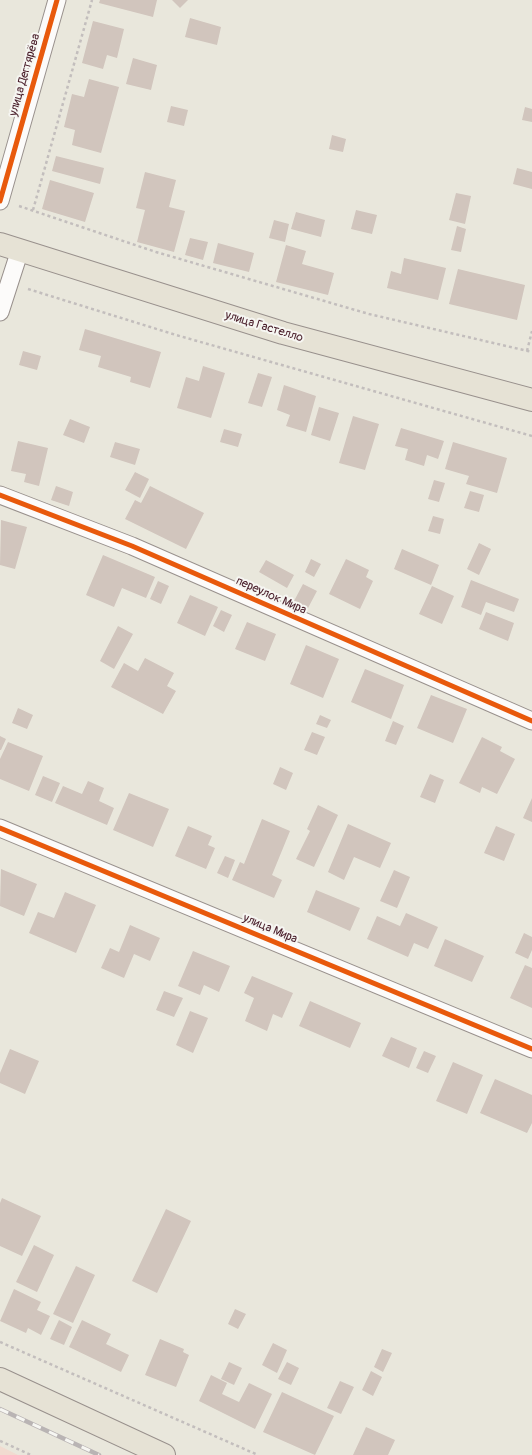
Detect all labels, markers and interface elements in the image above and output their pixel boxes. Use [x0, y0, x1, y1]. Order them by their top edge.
street label: улица Дегтярёва [6, 32, 44, 118]
street label: улица Гастелло [223, 308, 305, 346]
street label: переулок Мира [234, 574, 308, 618]
street label: улица Мира [241, 911, 299, 947]

